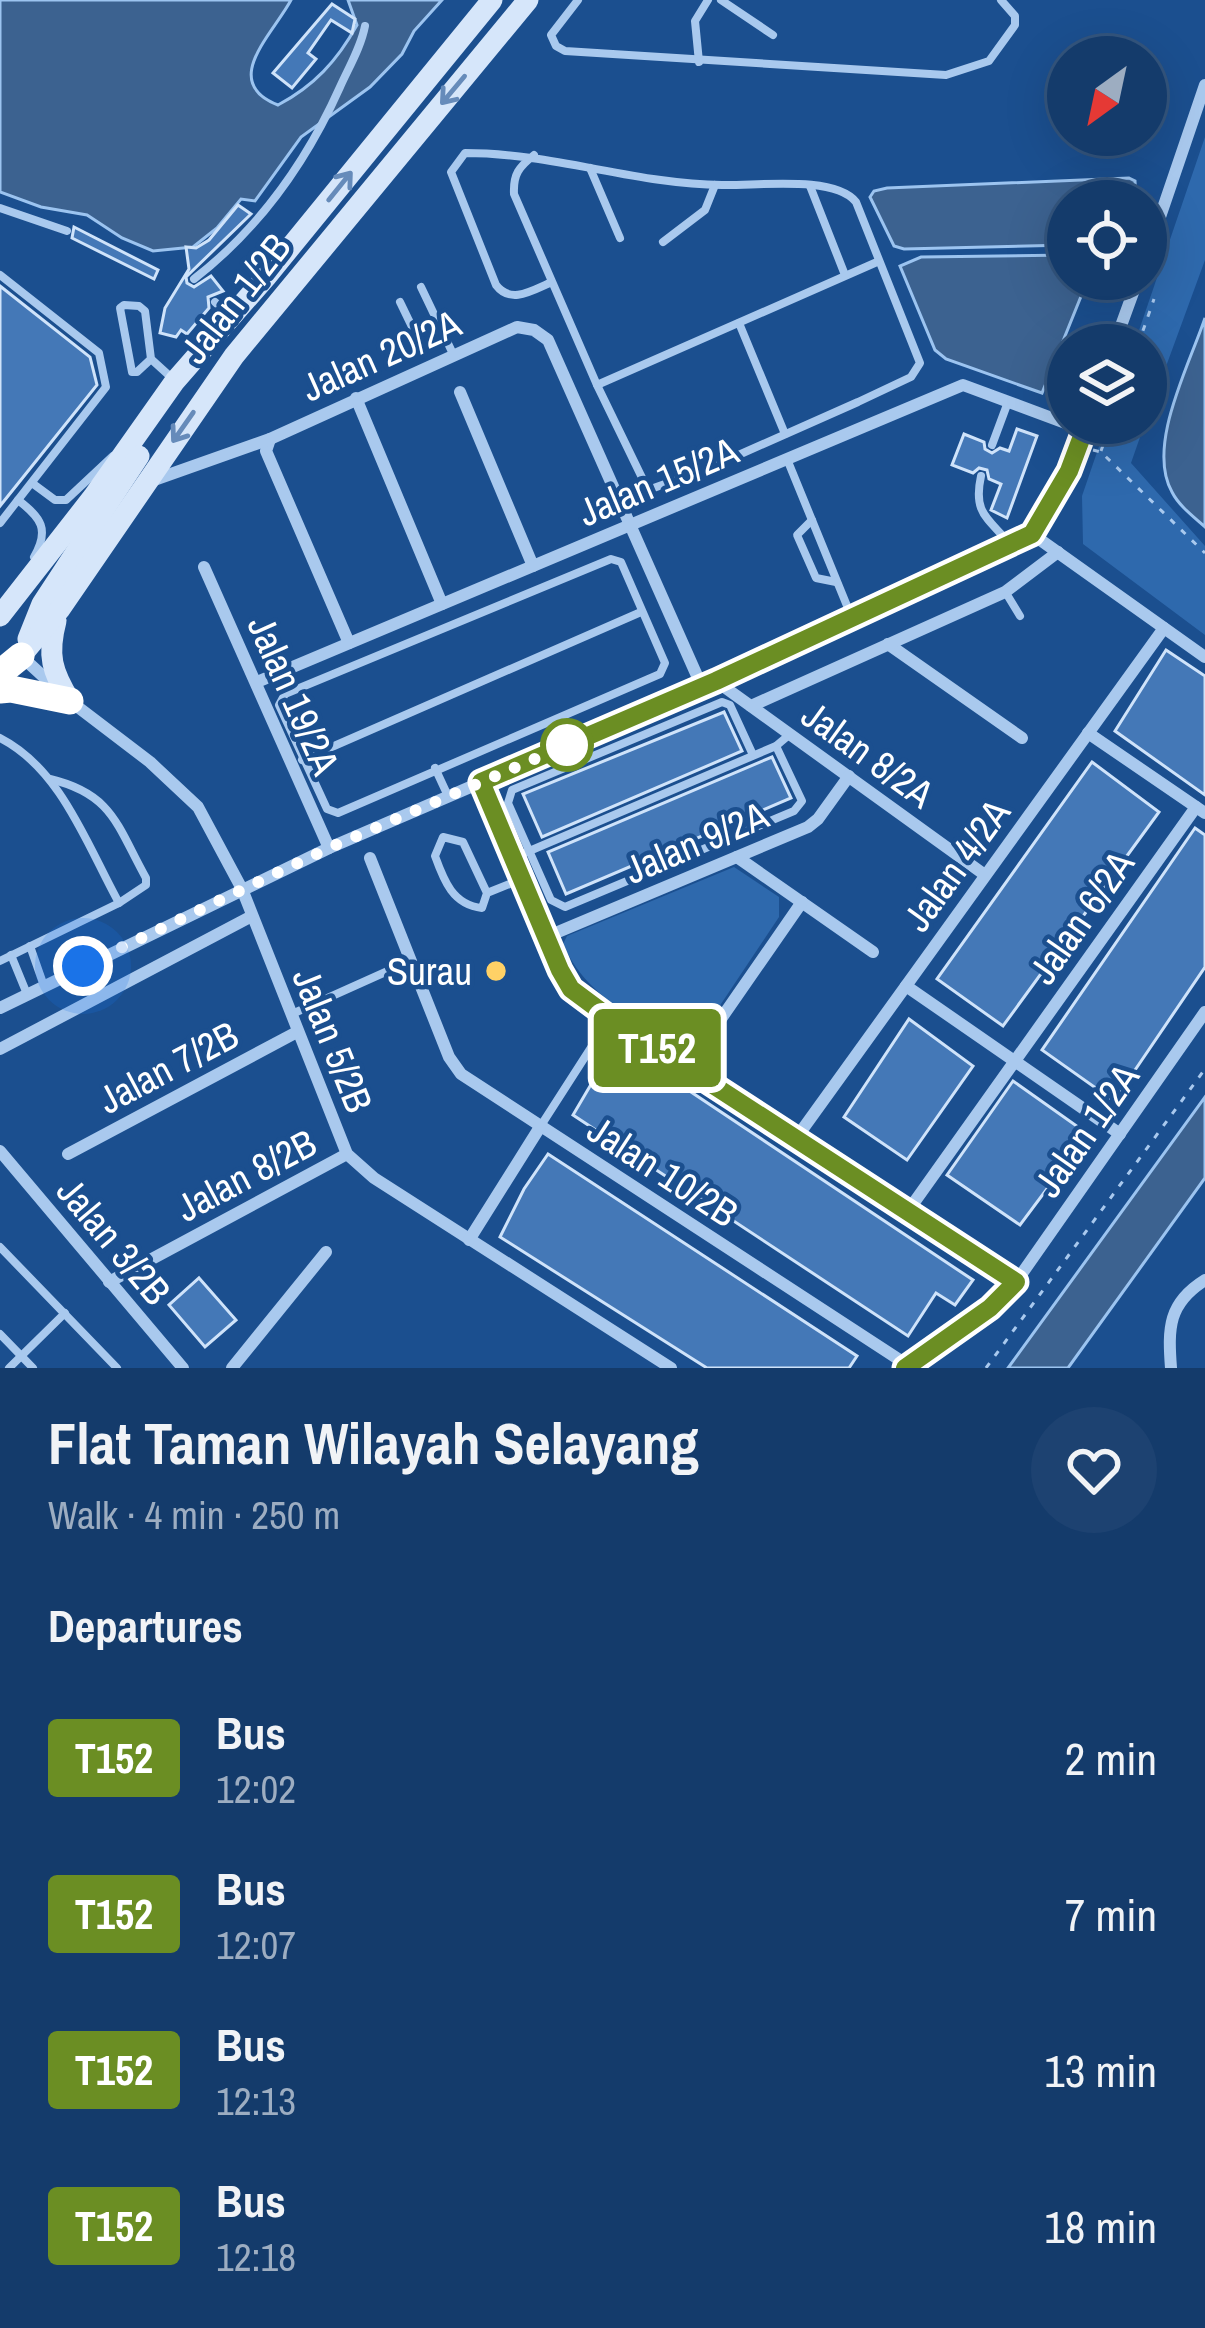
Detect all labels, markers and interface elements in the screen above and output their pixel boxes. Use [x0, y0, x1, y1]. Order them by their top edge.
north arrow [1047, 36, 1167, 156]
map controls [1047, 36, 1167, 444]
one-way arrow [440, 73, 466, 105]
one-way arrow [326, 171, 353, 202]
button: locate [1047, 180, 1167, 300]
street label: Jalan 1/2B [168, 222, 302, 374]
street label: Jalan 20/2A [293, 297, 469, 413]
button: layers [1047, 324, 1167, 444]
one-way arrow [171, 410, 197, 443]
street label: Jalan 15/2A [570, 424, 747, 538]
street label: Jalan 19/2A [236, 607, 352, 783]
street label: Jalan 8/2A [792, 689, 945, 820]
unlabelled marker [542, 720, 592, 770]
street label: Jalan 9/2A [616, 788, 776, 895]
street label: Jalan 4/2A [891, 788, 1022, 941]
street label: Jalan 6/2A [1016, 840, 1146, 994]
your location [53, 936, 113, 996]
place label: Surau [387, 945, 472, 997]
marker: Surau [483, 958, 509, 984]
street label: Jalan 5/2B [281, 960, 385, 1120]
street label: Jalan 7/2B [89, 1009, 247, 1125]
line badge: T152 [573, 1009, 741, 1087]
text: T152 [618, 1020, 696, 1076]
street label: Jalan 1/2A [1021, 1053, 1151, 1207]
street label: Jalan 10/2B [578, 1103, 748, 1239]
street label: Jalan 8/2B [167, 1117, 325, 1233]
street label: Jalan 3/2B [46, 1166, 182, 1316]
text: Flat Taman Wilayah Selayang [48, 1405, 699, 1482]
button: heart [1031, 1407, 1157, 1533]
text: Walk · 4 min · 250 m [48, 1489, 340, 1541]
text: Departures [48, 1595, 243, 1656]
text: Bus [216, 1702, 286, 1763]
text: 2 min [1065, 1728, 1157, 1789]
text: T152 [75, 1730, 153, 1786]
text: 12:02 [216, 1763, 296, 1815]
text: Bus [216, 1858, 286, 1919]
text: 7 min [1065, 1884, 1157, 1945]
text: T152 [75, 1886, 153, 1942]
text: 12:07 [216, 1919, 296, 1971]
text: Bus [216, 2014, 286, 2075]
text: 13 min [1044, 2040, 1157, 2101]
text: T152 [75, 2042, 153, 2098]
text: 12:13 [216, 2075, 296, 2127]
text: Bus [216, 2170, 286, 2231]
text: 18 min [1044, 2196, 1157, 2257]
text: T152 [75, 2198, 153, 2254]
text: 12:18 [216, 2231, 296, 2283]

